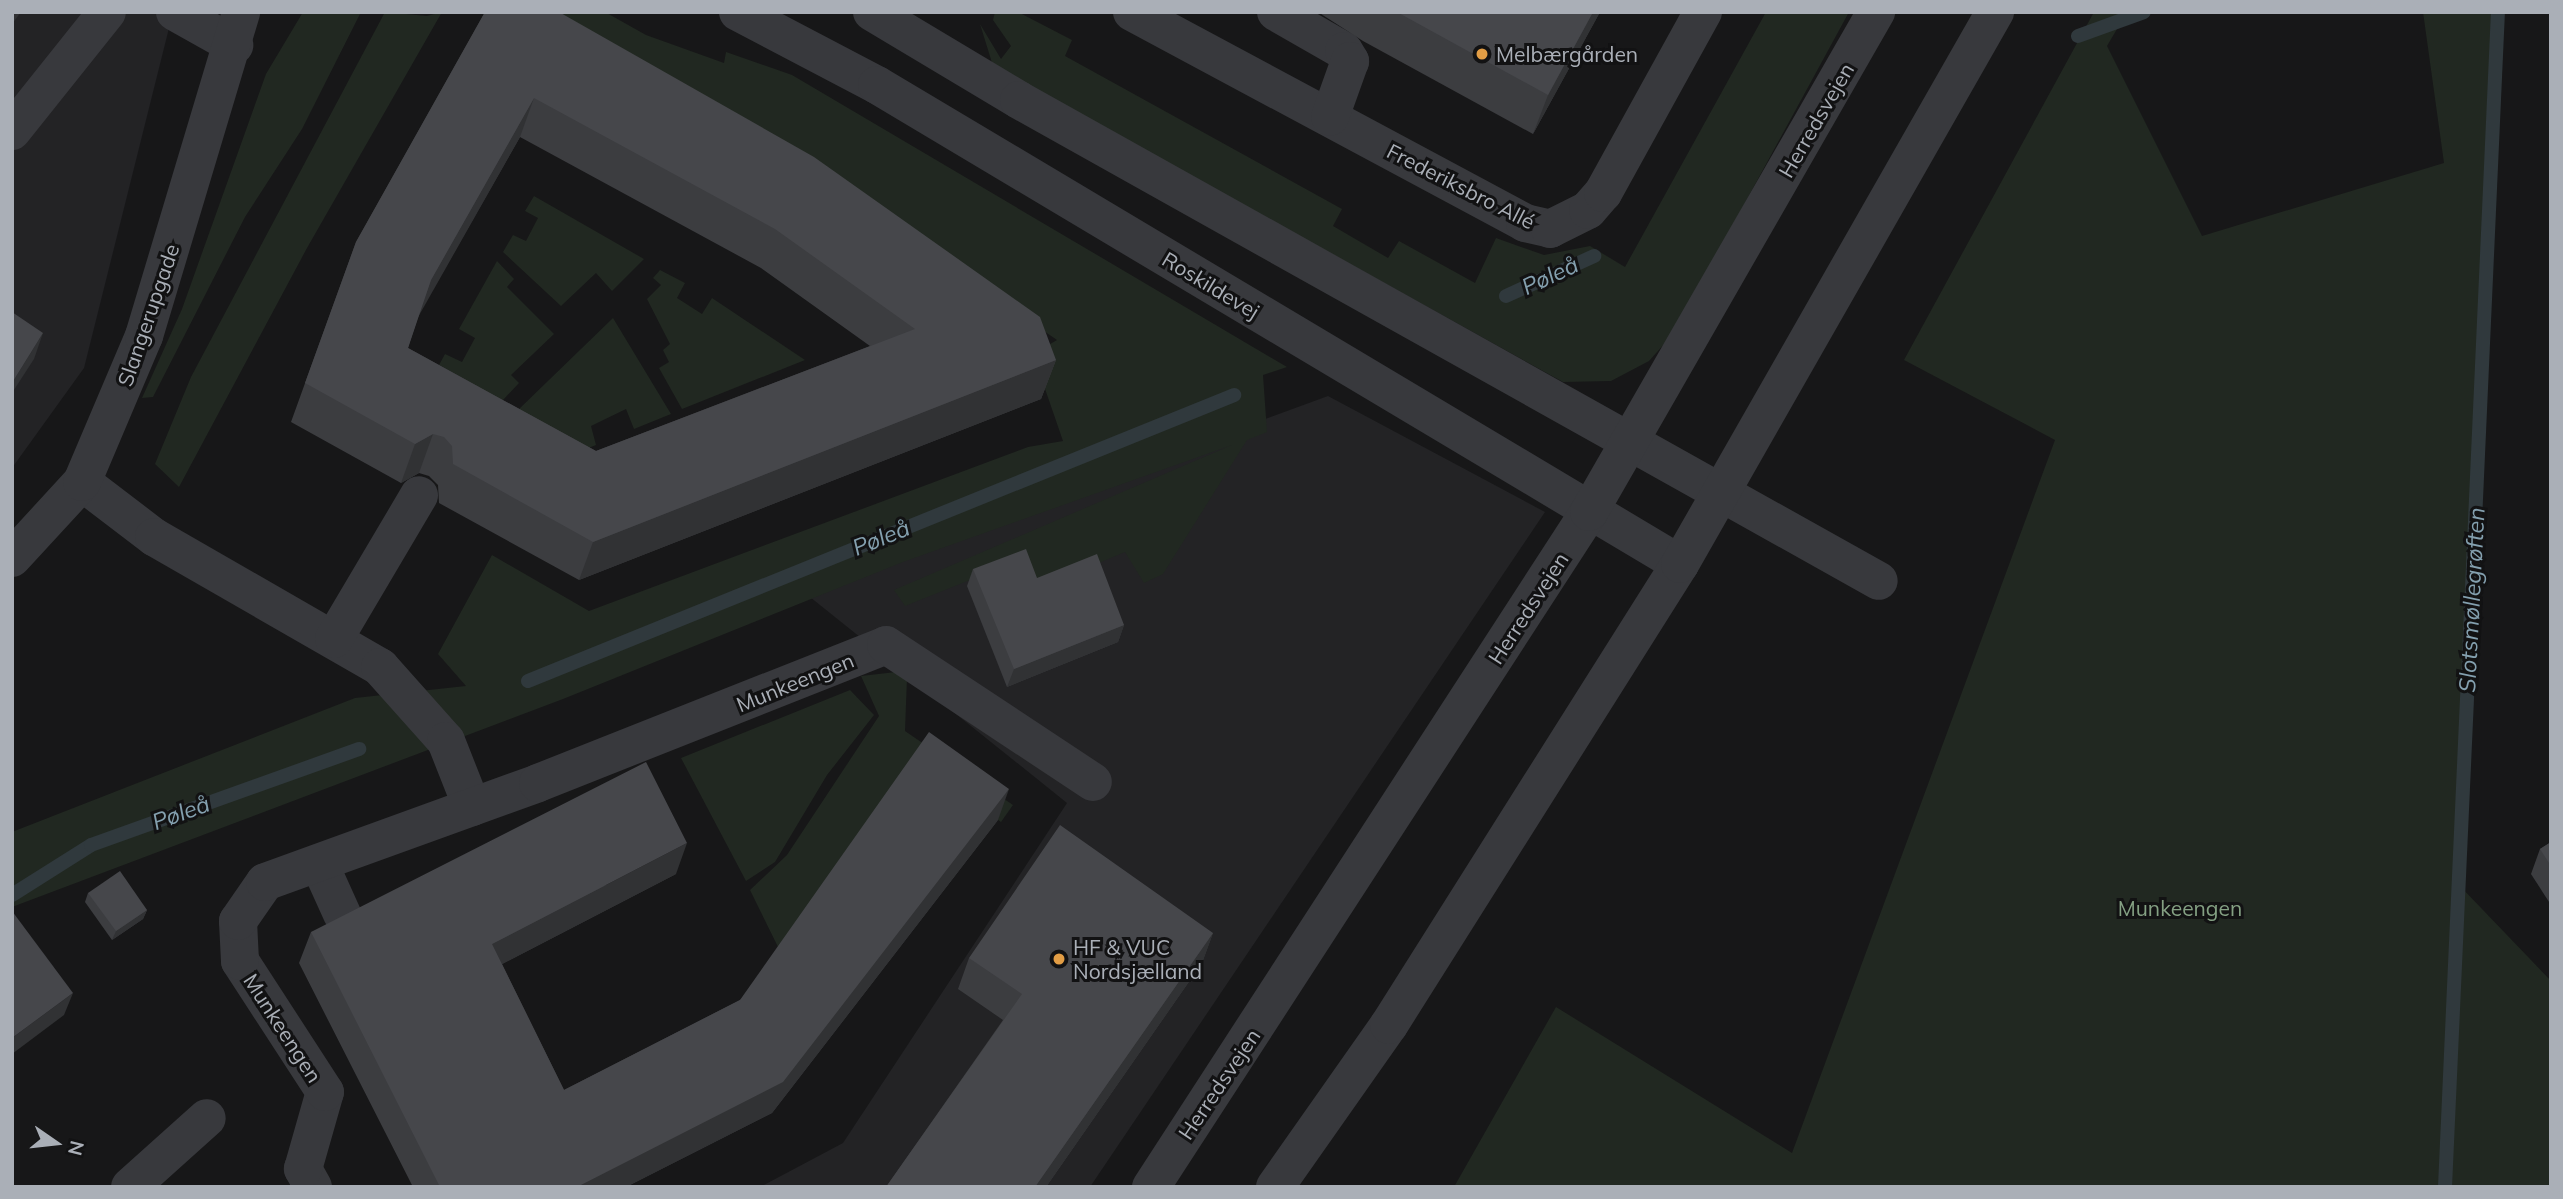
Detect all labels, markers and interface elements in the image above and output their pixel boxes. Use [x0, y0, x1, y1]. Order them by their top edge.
place label: Melbærgården [1496, 41, 1638, 67]
marker: Melbærgården [1474, 46, 1490, 62]
street label: Herredsvejen [1773, 58, 1859, 182]
street label: Frederiksbro Allé [1383, 138, 1539, 234]
street label: Slangerupgade [112, 241, 184, 389]
street label: Roskildevej [1158, 246, 1264, 324]
water label: Pøleå [1517, 251, 1583, 301]
water label: Slotsmøllegrøften [2453, 507, 2491, 693]
water label: Pøleå [848, 514, 914, 562]
street label: Herredsvejen [1483, 547, 1573, 669]
street label: Munkeengen [733, 647, 857, 717]
water label: Pøleå [148, 790, 214, 836]
park label: Munkeengen [2118, 895, 2242, 921]
place label: HF & VUC Nordsjælland [1073, 934, 1202, 984]
marker: HF & VUC Nordsjælland [1051, 951, 1067, 967]
street label: Munkeengen [239, 969, 327, 1087]
street label: Herredsvejen [1173, 1024, 1265, 1144]
north arrow [21, 1108, 91, 1178]
text: N [63, 1138, 90, 1158]

